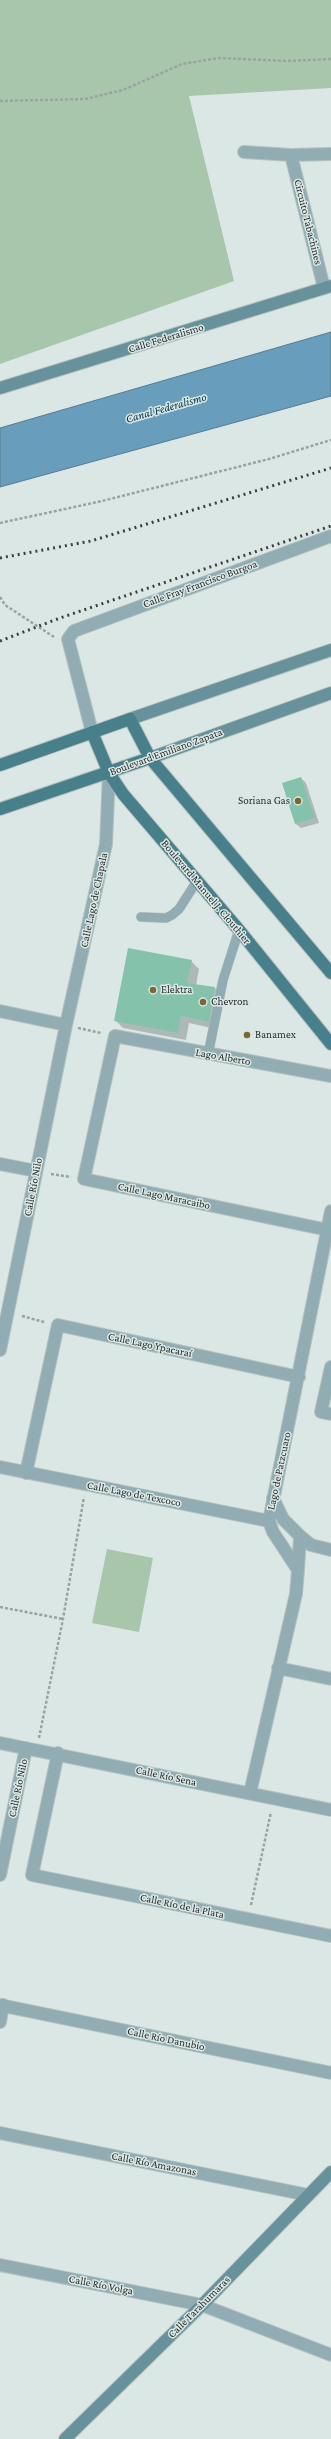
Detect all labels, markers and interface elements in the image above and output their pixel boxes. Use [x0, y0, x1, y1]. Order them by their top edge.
street label: Circuito Tabachines [291, 178, 325, 266]
street label: Calle Federalismo [127, 320, 205, 356]
water label: Canal Federalismo [124, 390, 208, 426]
street label: Calle Fray Francisco Burgoa [141, 557, 259, 611]
street label: Boulevard Emiliano Zapata [108, 725, 224, 779]
place label: Soriana Gas [238, 794, 290, 808]
marker: Soriana Gas [293, 796, 303, 806]
street label: Boulevard Manuel J. Clouthier [159, 837, 253, 947]
street label: Calle Lago de Chapala [78, 851, 110, 949]
place label: Elektra [161, 983, 192, 997]
marker: Elektra [148, 985, 158, 995]
place label: Chevron [211, 995, 248, 1009]
marker: Chevron [198, 997, 208, 1007]
place label: Banamex [255, 1028, 296, 1042]
marker: Banamex [242, 1030, 252, 1040]
street label: Lago Alberto [194, 1046, 252, 1068]
street label: Calle Río Nilo [21, 1157, 45, 1217]
street label: Calle Lago Maracaibo [117, 1180, 211, 1212]
street label: Calle Lago Ypacaraí [107, 1330, 193, 1360]
street label: Lago de Patzcuaro [264, 1431, 294, 1511]
street label: Calle Lago de Texcoco [86, 1478, 182, 1510]
street label: Calle Río Nilo [5, 1758, 31, 1818]
street label: Calle Río Sena [134, 1763, 198, 1789]
street label: Calle Río de la Plata [139, 1891, 225, 1921]
street label: Calle Río Danubio [126, 2024, 206, 2054]
street label: Calle Río Amazonas [110, 2149, 198, 2179]
street label: Calle Río Volga [68, 2272, 134, 2298]
street label: Calle Tarahumaras [165, 2273, 233, 2341]

